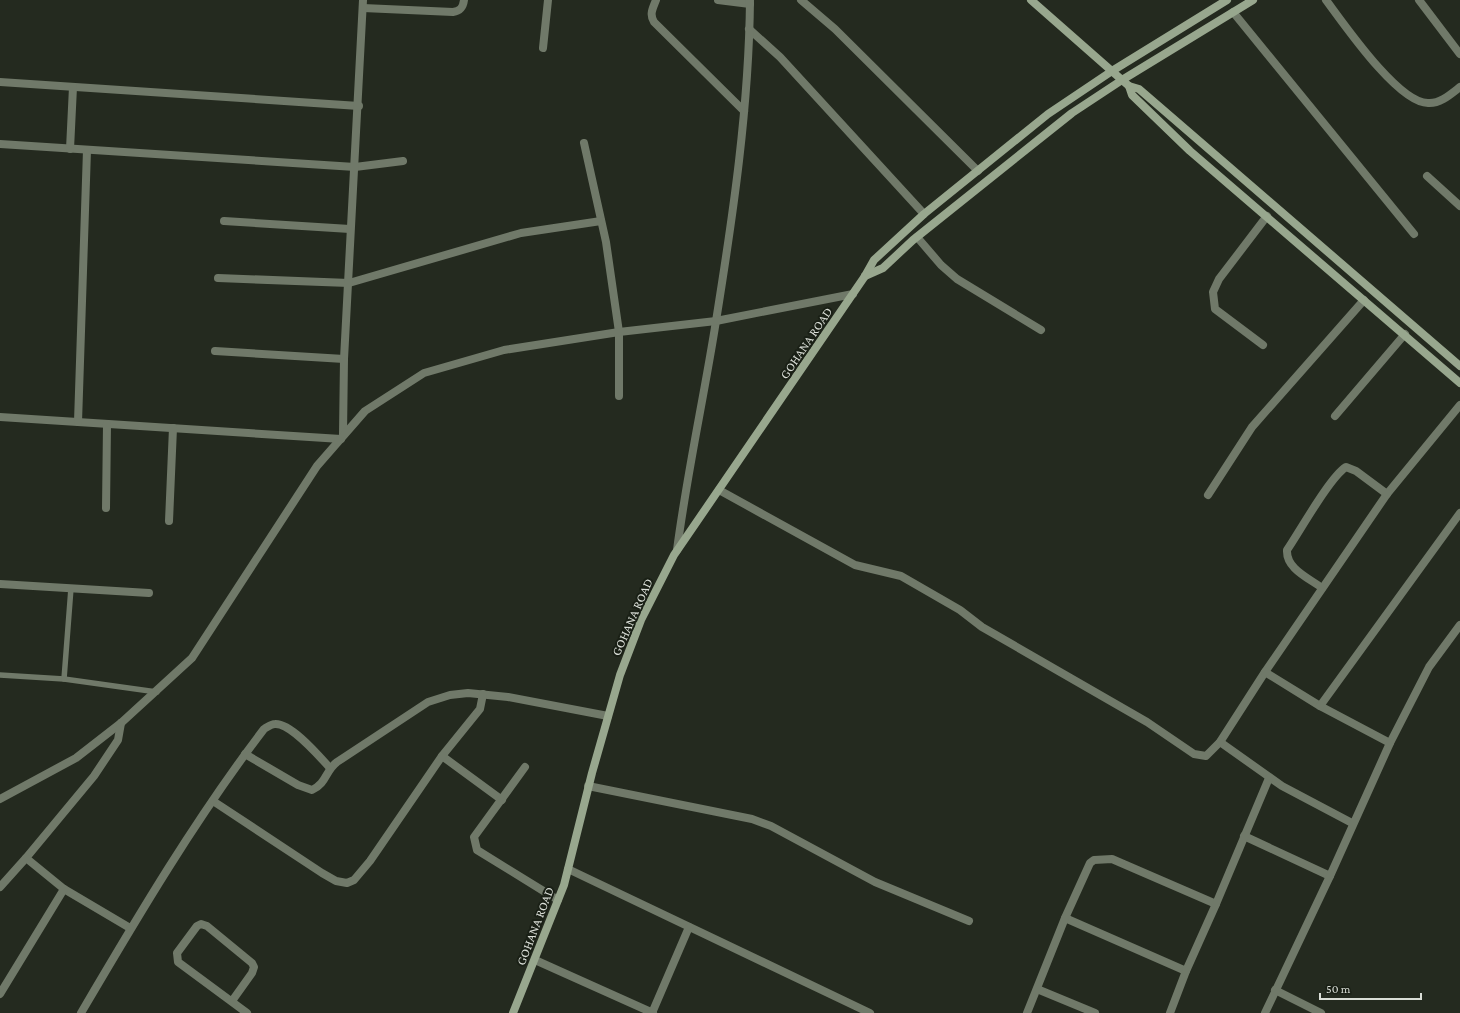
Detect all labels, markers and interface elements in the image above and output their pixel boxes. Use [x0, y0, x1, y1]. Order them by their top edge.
street label: GOHANA ROAD [777, 304, 835, 382]
street label: GOHANA ROAD [608, 576, 656, 658]
street label: GOHANA ROAD [513, 885, 557, 967]
scale bar [1320, 975, 1421, 1001]
text: 50 m [1326, 982, 1351, 996]

